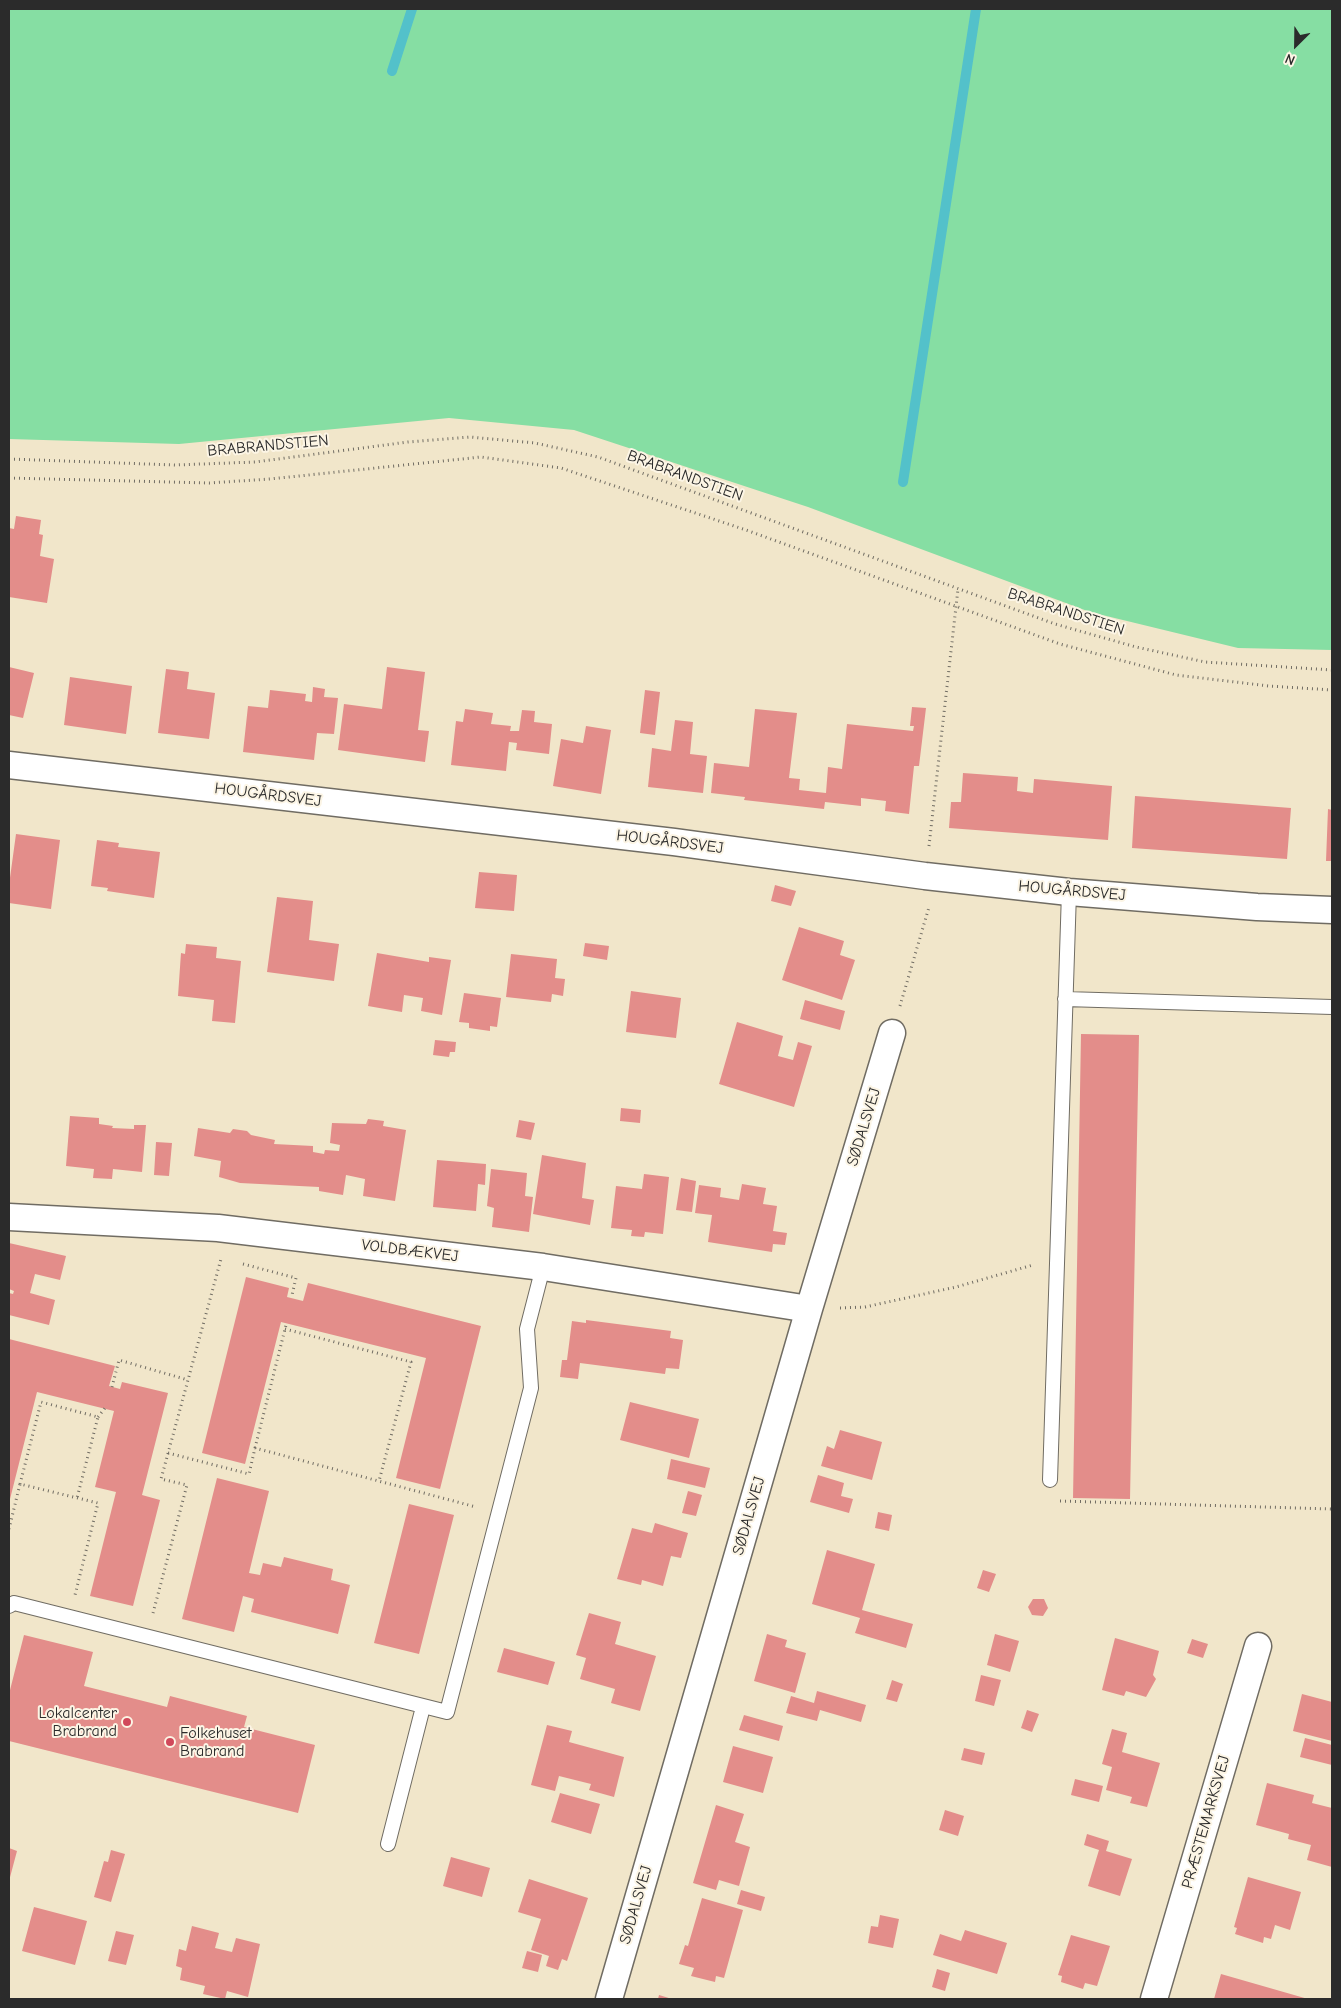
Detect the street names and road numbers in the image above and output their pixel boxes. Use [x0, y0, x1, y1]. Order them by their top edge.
street label: BRABRANDSTIEN [207, 431, 329, 461]
street label: BRABRANDSTIEN [625, 446, 745, 506]
street label: BRABRANDSTIEN [1005, 584, 1127, 640]
street label: HOUGÅRDSVEJ [213, 779, 323, 811]
street label: HOUGÅRDSVEJ [615, 826, 725, 858]
street label: HOUGÅRDSVEJ [1018, 877, 1126, 905]
street label: SØDALSVEJ [843, 1086, 885, 1168]
street label: VOLDBÆKVEJ [360, 1236, 460, 1266]
street label: SØDALSVEJ [729, 1475, 769, 1557]
street label: PRÆSTEMARKSVEJ [1178, 1753, 1234, 1891]
street label: SØDALSVEJ [616, 1864, 656, 1946]

